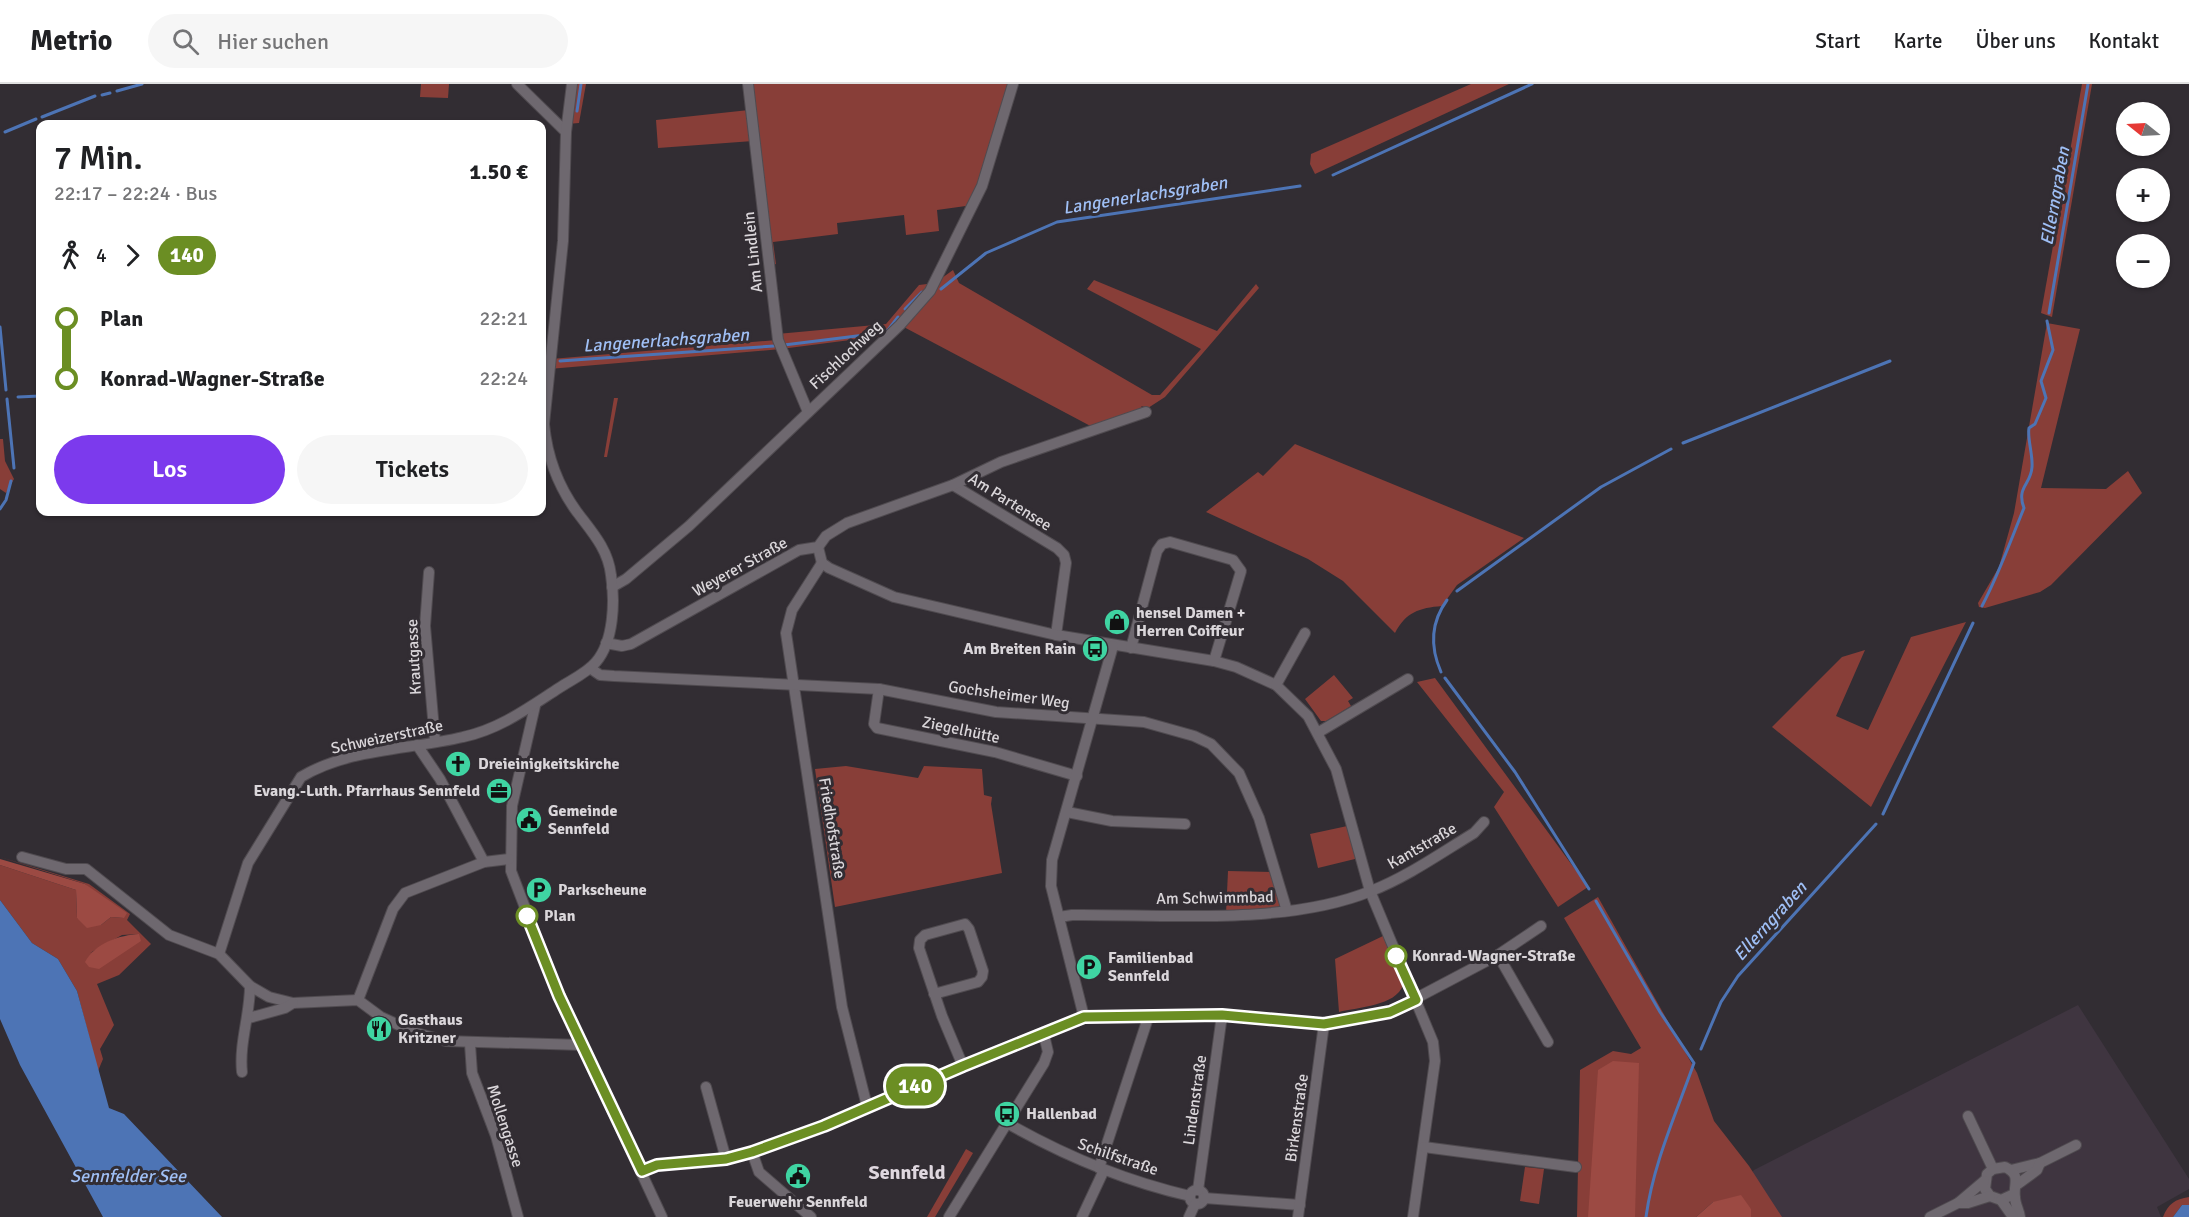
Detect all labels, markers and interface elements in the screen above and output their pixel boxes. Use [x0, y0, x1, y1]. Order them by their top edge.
search box [148, 14, 568, 68]
text: Metrio [30, 24, 112, 58]
icon: search [169, 25, 202, 58]
text: Hier suchen [217, 28, 329, 55]
text: Start [1815, 28, 1860, 54]
text: Karte [1893, 28, 1942, 54]
text: Über uns [1975, 28, 2056, 54]
text: Kontakt [2089, 28, 2159, 54]
north arrow [2116, 102, 2170, 156]
map controls [2116, 102, 2170, 288]
text: 7 Min. [54, 138, 143, 179]
water label: Ellerngraben [2036, 144, 2075, 247]
text: 1.50 € [469, 158, 528, 185]
button: + [2116, 168, 2170, 222]
water label: Langenerlachsgraben [1061, 171, 1230, 219]
text: 22:17 – 22:24 · Bus [54, 181, 217, 206]
street label: Am Lindlein [739, 211, 767, 293]
button: − [2116, 234, 2170, 288]
icon: walk [54, 239, 87, 272]
icon: forward [116, 239, 149, 272]
text: 140 [170, 242, 204, 268]
text: 4 [96, 243, 107, 268]
text: Plan [100, 305, 143, 332]
text: 22:21 [479, 306, 528, 331]
street label: Fischlochweg [805, 316, 887, 394]
water label: Langenerlachsgraben [582, 323, 751, 357]
text: Konrad-Wagner-Straße [100, 365, 325, 392]
text: 22:24 [479, 366, 528, 391]
button: Los [54, 435, 285, 504]
button: Tickets [297, 435, 528, 504]
street label: Am Partensee [965, 469, 1055, 535]
street label: Weyerer Straße [689, 533, 791, 601]
place label: hensel Damen + Herren Coiffeur [1136, 603, 1245, 641]
shop icon: hensel Damen + Herren Coiffeur [1102, 607, 1132, 637]
street label: Krautgasse [402, 618, 426, 696]
bus stop icon: Am Breiten Rain [1080, 634, 1110, 664]
place label: Am Breiten Rain [963, 639, 1076, 659]
street label: Gochsheimer Weg [947, 677, 1071, 713]
street label: Ziegelhütte [920, 712, 1002, 748]
street label: Schweizerstraße [329, 715, 445, 759]
church icon: Dreieinigkeitskirche [443, 749, 473, 779]
place label: Dreieinigkeitskirche [478, 754, 620, 774]
office icon: Evang.-Luth. Pfarrhaus Sennfeld [484, 776, 514, 806]
street label: Friedhofstraße [814, 776, 850, 880]
place label: Evang.-Luth. Pfarrhaus Sennfeld [253, 781, 480, 801]
place label: Gemeinde Sennfeld [548, 801, 617, 839]
public building icon: Gemeinde Sennfeld [514, 805, 544, 835]
street label: Kantstraße [1384, 818, 1460, 874]
parking icon: Parkscheune [524, 875, 554, 905]
water label: Ellerngraben [1729, 876, 1812, 965]
place label: Parkscheune [558, 880, 647, 900]
street label: Am Schwimmbad [1156, 887, 1274, 909]
marker: Plan [516, 905, 538, 927]
place label: Plan [544, 906, 576, 926]
marker: Konrad-Wagner-Straße [1385, 945, 1407, 967]
place label: Konrad-Wagner-Straße [1412, 946, 1575, 966]
place label: Familienbad Sennfeld [1108, 948, 1194, 986]
parking icon: Familienbad Sennfeld [1074, 952, 1104, 982]
place label: Gasthaus Kritzner [398, 1010, 463, 1048]
restaurant icon: Gasthaus Kritzner [364, 1014, 394, 1044]
street label: Lindenstraße [1179, 1054, 1211, 1146]
line badge: 140 [880, 1066, 950, 1106]
text: 140 [898, 1073, 932, 1099]
street label: Birkenstraße [1281, 1073, 1313, 1163]
street label: Mollengasse [482, 1082, 528, 1170]
bus stop icon: Hallenbad [992, 1099, 1022, 1129]
place label: Hallenbad [1026, 1104, 1097, 1124]
street label: Schilfstraße [1075, 1134, 1161, 1180]
district label: Sennfeld [869, 1160, 946, 1185]
public building icon: Feuerwehr Sennfeld [783, 1161, 813, 1191]
water label: Sennfelder See [70, 1165, 187, 1187]
place label: Feuerwehr Sennfeld [728, 1192, 868, 1212]

